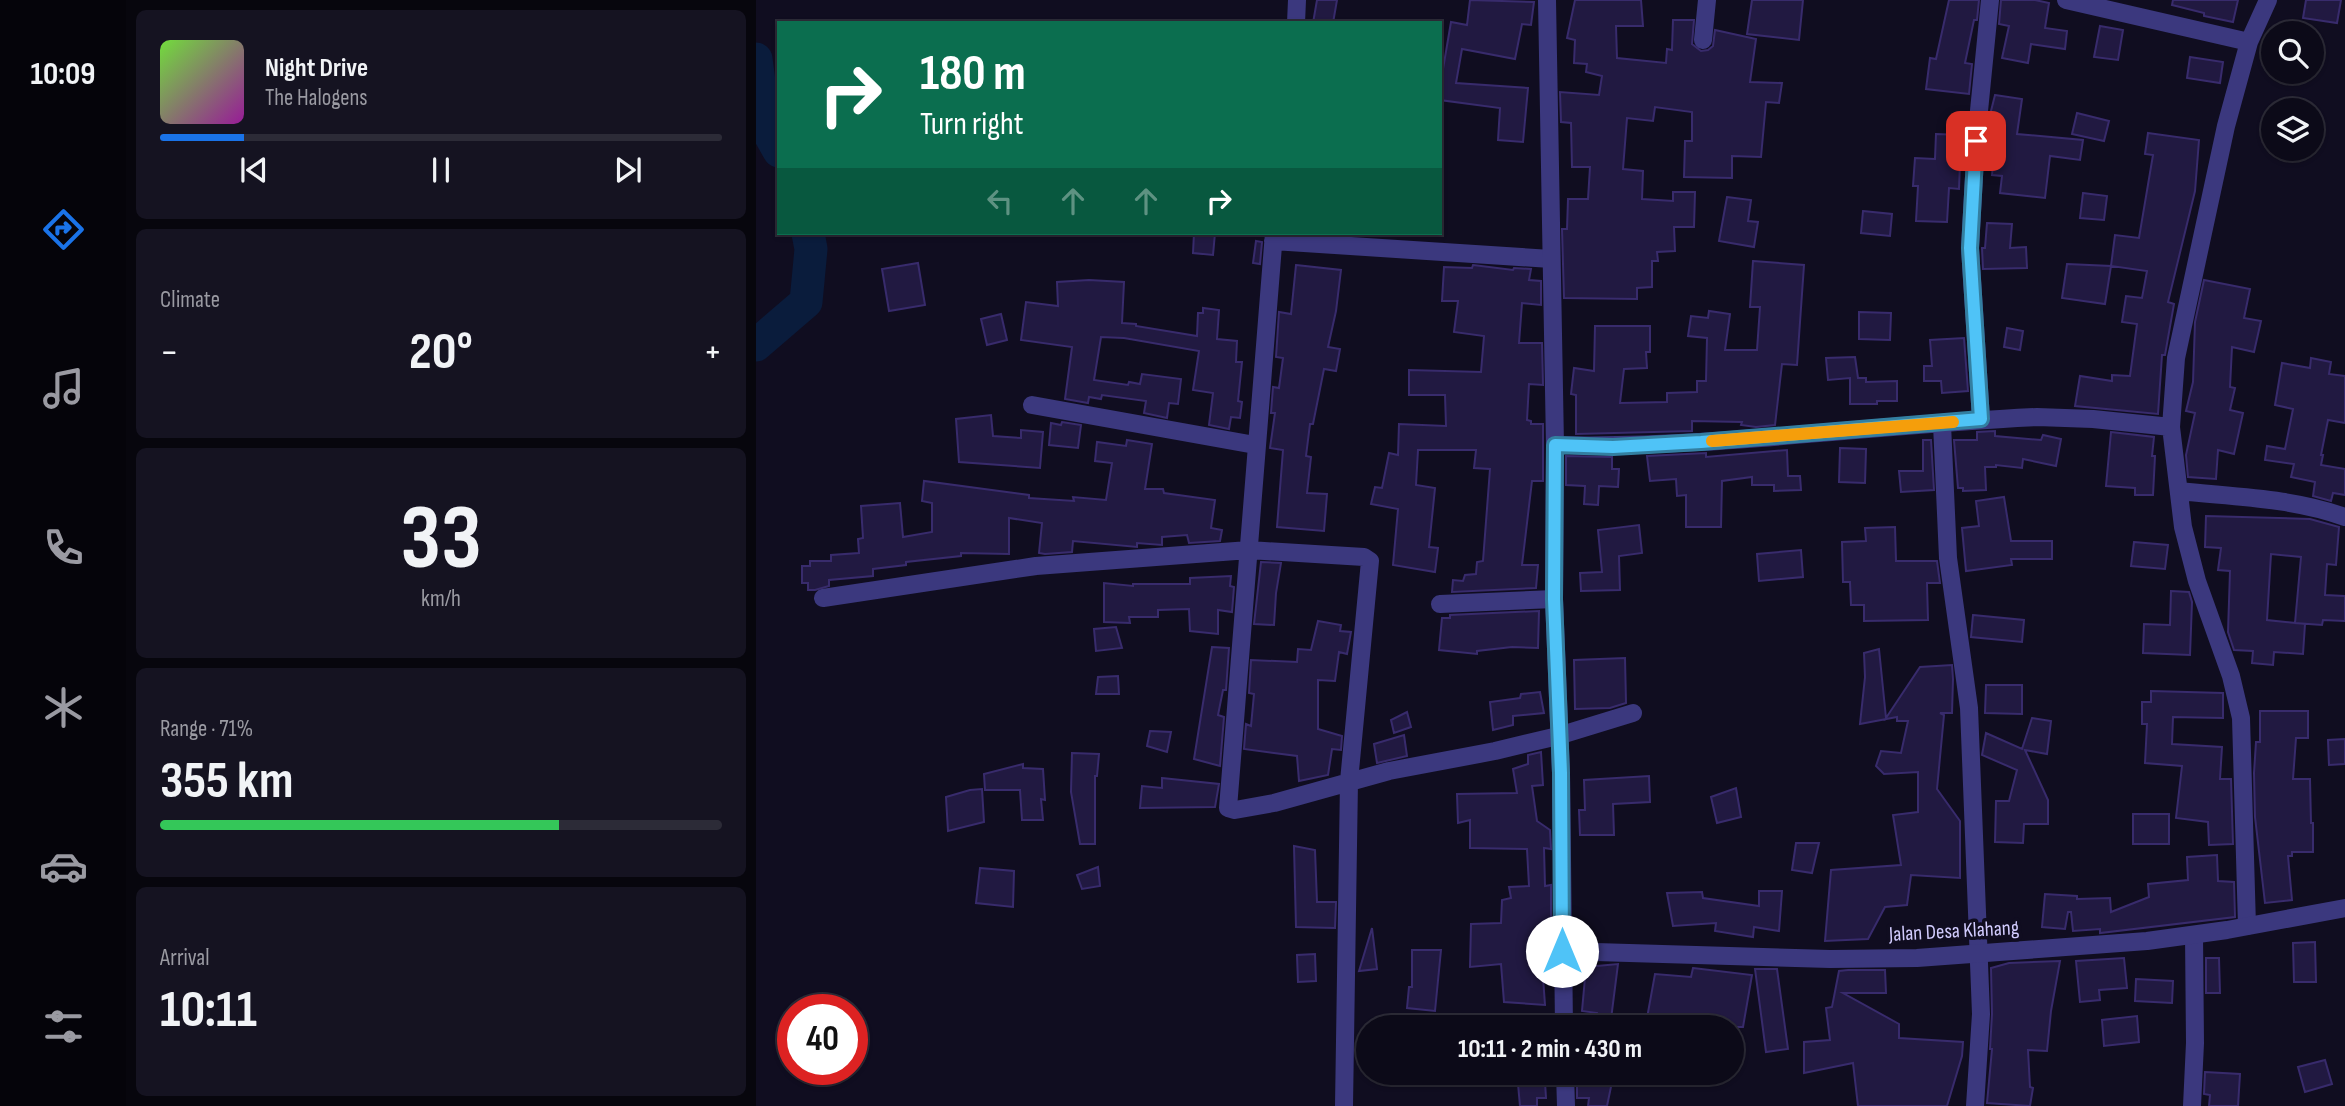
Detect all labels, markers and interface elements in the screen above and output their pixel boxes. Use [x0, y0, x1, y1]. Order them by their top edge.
map controls [2261, 21, 2324, 161]
button: search [2261, 21, 2324, 84]
text: 180 m [920, 45, 1026, 104]
icon: right [805, 49, 896, 140]
text: Night Drive [265, 53, 368, 84]
text: 10:09 [31, 55, 95, 94]
text: The Halogens [265, 84, 368, 112]
button: layers [2261, 98, 2324, 161]
text: Turn right [920, 105, 1024, 144]
pin [1946, 111, 2006, 171]
icon: arrive [1957, 122, 1995, 160]
icon: previous [235, 151, 273, 189]
icon: pause [422, 151, 460, 189]
icon: next [609, 151, 647, 189]
icon: left [981, 182, 1019, 220]
icon: ahead [1054, 182, 1092, 220]
icon: ahead [1127, 182, 1165, 220]
icon: right [1200, 182, 1238, 220]
icon: directions [39, 205, 88, 254]
text: Climate [160, 286, 220, 314]
text: 20° [409, 321, 473, 384]
text: − [160, 330, 179, 375]
text: + [703, 330, 722, 375]
icon: music [39, 364, 88, 413]
text: 33 [400, 485, 482, 594]
icon: phone [39, 523, 88, 572]
text: km/h [421, 585, 461, 613]
icon: climate [39, 683, 88, 732]
text: Range · 71% [160, 715, 253, 743]
text: 355 km [160, 750, 294, 813]
icon: car [39, 842, 88, 891]
position arrow [1525, 914, 1599, 988]
street label: Jalan Desa Klahang [1887, 915, 2020, 947]
text: Arrival [160, 944, 209, 972]
text: 10:11 [160, 979, 257, 1042]
speed limit sign: 40 [777, 994, 868, 1085]
icon: filters [39, 1002, 88, 1051]
text: 10:11 · 2 min · 430 m [1458, 1034, 1642, 1065]

